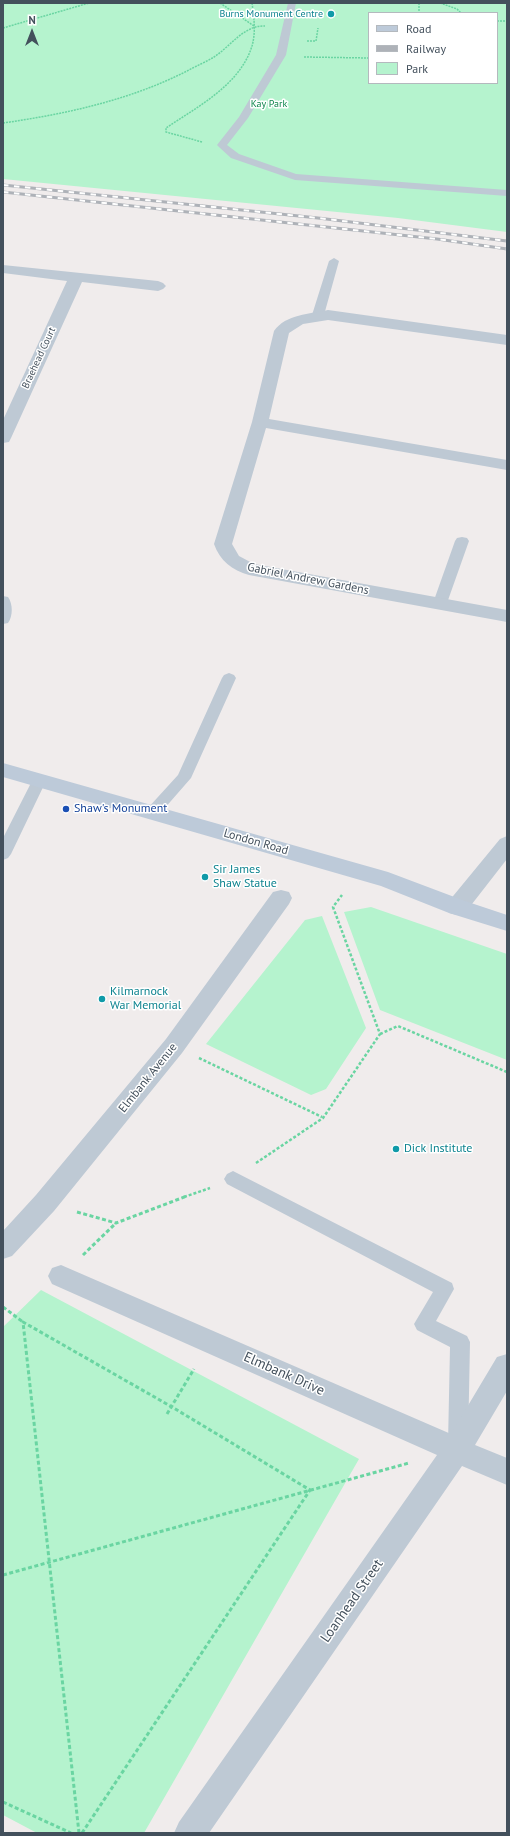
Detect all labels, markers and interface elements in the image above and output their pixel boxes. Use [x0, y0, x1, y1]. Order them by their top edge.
place label: Burns Monument Centre [219, 8, 323, 20]
marker: Burns Monument Centre [326, 9, 336, 19]
north arrow [12, 12, 52, 52]
legend [368, 12, 498, 84]
text: N [28, 13, 36, 27]
text: Road [406, 21, 431, 36]
text: Railway [406, 41, 446, 56]
text: Park [406, 61, 428, 76]
park label: Kay Park [251, 98, 287, 110]
street label: Braehead Court [20, 326, 58, 390]
street label: Gabriel Andrew Gardens [246, 560, 370, 598]
place label: Shaw's Monument [74, 802, 167, 816]
marker: Shaw's Monument [61, 804, 71, 814]
street label: London Road [222, 826, 290, 858]
place label: Sir James Shaw Statue [213, 863, 277, 891]
marker: Sir James Shaw Statue [200, 872, 210, 882]
place label: Kilmarnock War Memorial [110, 985, 181, 1013]
marker: Kilmarnock War Memorial [97, 994, 107, 1004]
street label: Elmbank Avenue [116, 1040, 180, 1116]
place label: Dick Institute [404, 1142, 472, 1156]
marker: Dick Institute [391, 1144, 401, 1154]
street label: Elmbank Drive [241, 1349, 327, 1399]
street label: Loanhead Street [317, 1556, 387, 1646]

